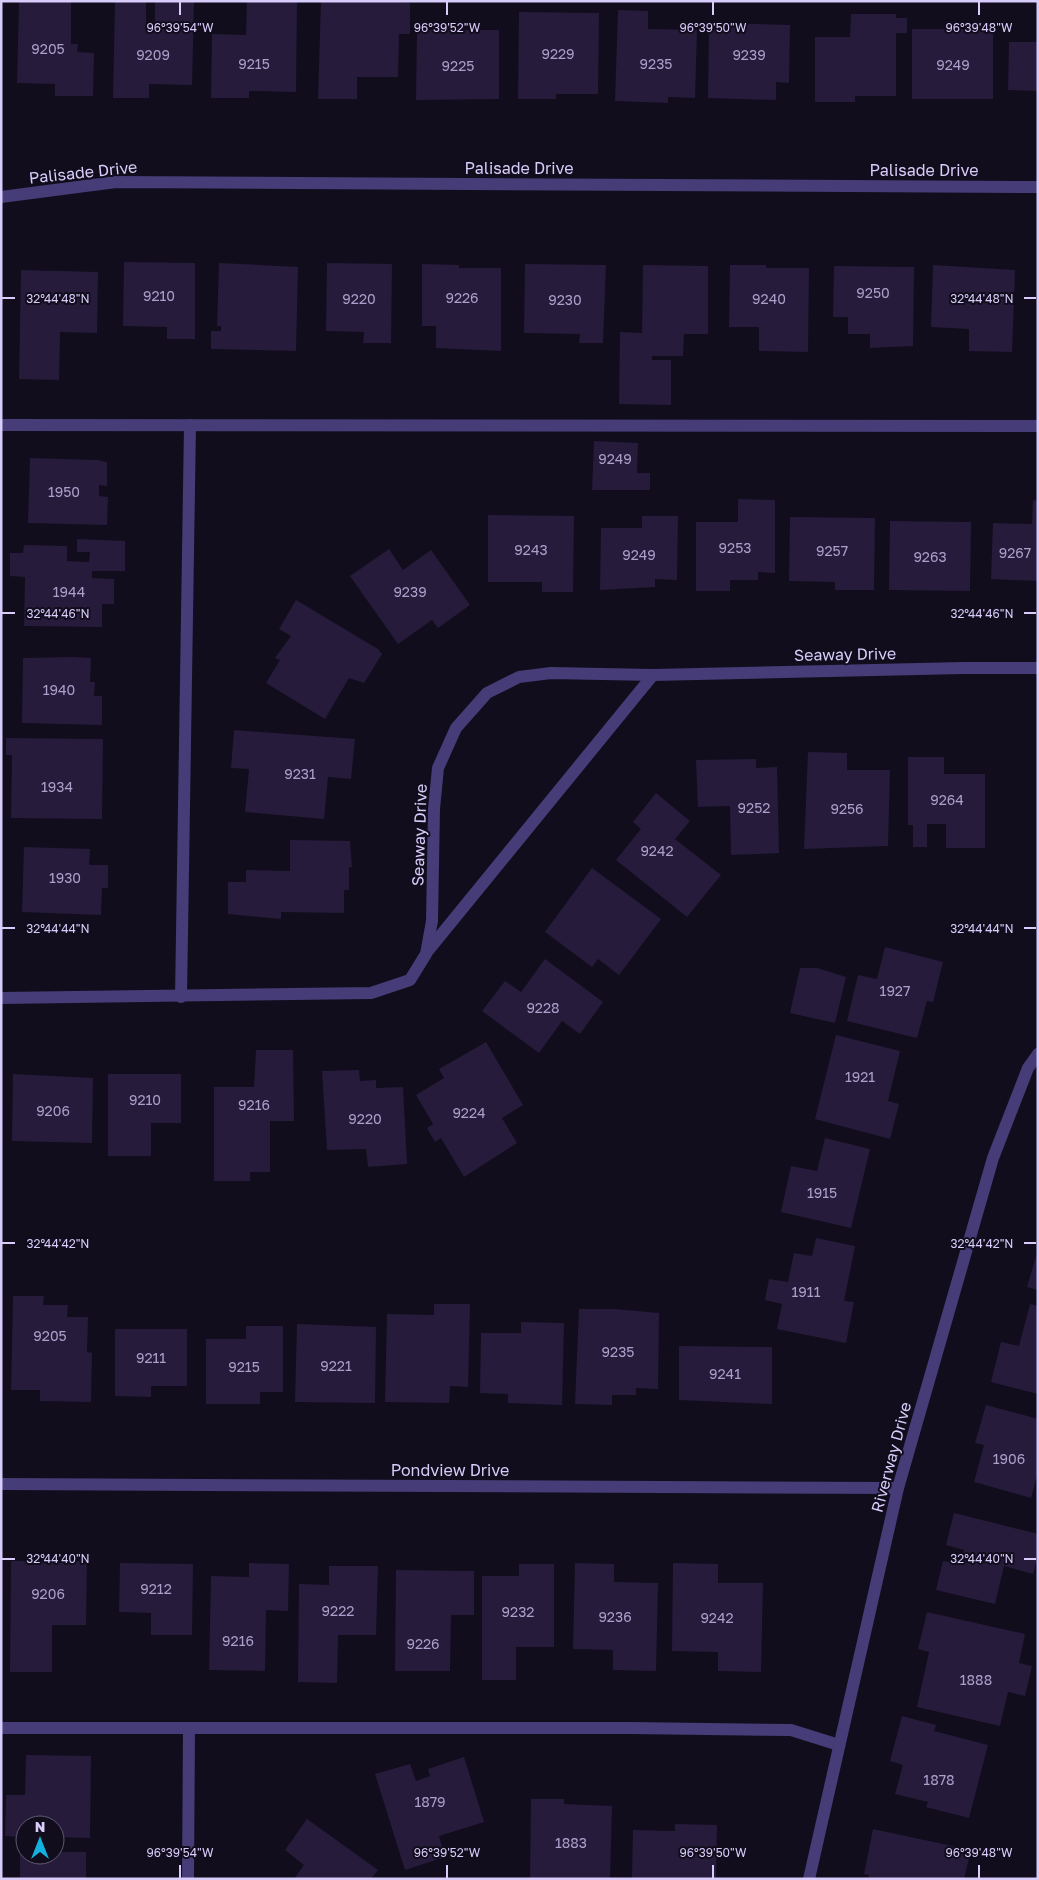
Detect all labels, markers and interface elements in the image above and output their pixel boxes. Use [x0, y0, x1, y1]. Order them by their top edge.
text: 96°39'54"W [147, 20, 214, 35]
text: 96°39'52"W [414, 20, 481, 35]
text: 96°39'50"W [680, 20, 747, 35]
text: 96°39'48"W [945, 20, 1013, 35]
house number: 9205 [31, 40, 65, 57]
house number: 9229 [541, 45, 575, 62]
house number: 9209 [136, 46, 170, 63]
house number: 9239 [732, 46, 766, 63]
house number: 9215 [238, 55, 270, 72]
house number: 9235 [640, 55, 672, 72]
house number: 9249 [936, 56, 970, 73]
house number: 9225 [442, 57, 474, 74]
street label: Palisade Drive [28, 156, 138, 188]
street label: Palisade Drive [464, 158, 574, 178]
street label: Palisade Drive [869, 160, 979, 180]
house number: 9250 [856, 284, 890, 301]
house number: 9210 [143, 287, 175, 304]
house number: 9226 [445, 289, 479, 306]
house number: 9220 [342, 290, 376, 307]
house number: 9240 [752, 290, 786, 307]
text: 32°44'48"N [26, 291, 90, 306]
house number: 9230 [548, 291, 582, 308]
text: 32°44'48"N [950, 291, 1014, 306]
house number: 9249 [598, 450, 632, 467]
house number: 1950 [48, 483, 80, 500]
house number: 9253 [719, 539, 751, 556]
house number: 9243 [514, 541, 548, 558]
house number: 9257 [816, 542, 848, 559]
house number: 9267 [999, 544, 1031, 561]
house number: 9249 [622, 546, 656, 563]
house number: 9263 [913, 548, 947, 565]
house number: 1944 [53, 583, 85, 600]
house number: 9239 [393, 583, 427, 600]
text: 32°44'46"N [26, 606, 90, 621]
text: 32°44'46"N [950, 606, 1014, 621]
street label: Seaway Drive [794, 643, 896, 665]
house number: 1940 [43, 681, 75, 698]
house number: 9231 [284, 765, 316, 782]
house number: 1934 [41, 778, 73, 795]
street label: Seaway Drive [407, 783, 431, 887]
house number: 9264 [930, 791, 964, 808]
house number: 9252 [738, 799, 770, 816]
house number: 9256 [830, 800, 864, 817]
house number: 9242 [640, 842, 674, 859]
house number: 1930 [49, 869, 81, 886]
text: 32°44'44"N [26, 921, 90, 936]
text: 32°44'44"N [950, 921, 1014, 936]
house number: 1927 [880, 982, 910, 999]
house number: 9228 [526, 999, 560, 1016]
house number: 1921 [845, 1068, 875, 1085]
house number: 9210 [129, 1091, 161, 1108]
house number: 9216 [238, 1096, 270, 1113]
house number: 9206 [36, 1102, 70, 1119]
house number: 9224 [452, 1104, 486, 1121]
house number: 9220 [348, 1110, 382, 1127]
house number: 1915 [807, 1184, 837, 1201]
text: 32°44'42"N [27, 1236, 89, 1251]
text: 32°44'42"N [951, 1236, 1013, 1251]
house number: 1911 [792, 1283, 821, 1300]
house number: 9205 [33, 1327, 67, 1344]
house number: 9235 [602, 1343, 634, 1360]
house number: 9211 [136, 1349, 166, 1366]
house number: 9221 [320, 1357, 352, 1374]
house number: 9215 [228, 1358, 260, 1375]
house number: 9241 [709, 1365, 741, 1382]
street label: Riverway Drive [867, 1400, 915, 1514]
house number: 1906 [993, 1450, 1025, 1467]
street label: Pondview Drive [391, 1460, 509, 1480]
text: 32°44'40"N [26, 1551, 90, 1566]
text: 32°44'40"N [950, 1551, 1014, 1566]
house number: 9212 [140, 1580, 172, 1597]
house number: 9206 [31, 1585, 65, 1602]
house number: 9222 [322, 1602, 354, 1619]
house number: 9232 [502, 1603, 534, 1620]
house number: 9236 [598, 1608, 632, 1625]
house number: 9242 [700, 1609, 734, 1626]
house number: 9216 [222, 1632, 254, 1649]
house number: 9226 [406, 1635, 440, 1652]
house number: 1888 [960, 1671, 992, 1688]
house number: 1878 [923, 1771, 955, 1788]
house number: 1879 [414, 1793, 446, 1810]
north arrow [15, 1815, 65, 1865]
text: N [35, 1818, 45, 1835]
house number: 1883 [555, 1834, 587, 1851]
text: 96°39'54"W [147, 1845, 214, 1860]
text: 96°39'52"W [414, 1845, 481, 1860]
text: 96°39'50"W [680, 1845, 747, 1860]
text: 96°39'48"W [945, 1845, 1013, 1860]

